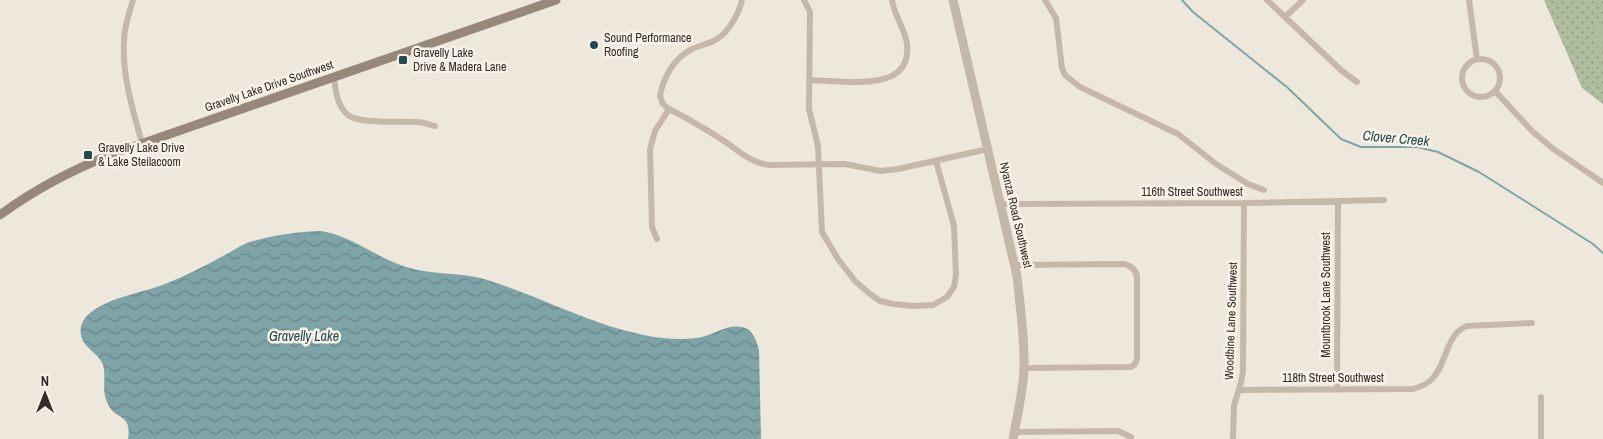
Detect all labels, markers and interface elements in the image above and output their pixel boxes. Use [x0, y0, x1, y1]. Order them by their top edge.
place label: Sound Performance Roofing [604, 30, 692, 60]
marker: Sound Performance Roofing [588, 39, 600, 51]
place label: Gravelly Lake Drive & Madera Lane [413, 45, 507, 75]
marker: Gravelly Lake Drive & Madera Lane [397, 54, 409, 66]
street label: Gravelly Lake Drive Southwest [203, 56, 336, 116]
water label: Clover Creek [1362, 126, 1431, 150]
place label: Gravelly Lake Drive & Lake Steilacoom [98, 140, 184, 170]
marker: Gravelly Lake Drive & Lake Steilacoom [82, 149, 94, 161]
street label: Nyanza Road Southwest [996, 160, 1036, 270]
street label: 116th Street Southwest [1141, 184, 1243, 200]
street label: Mountbrook Lane Southwest [1318, 232, 1334, 358]
street label: Woodbine Lane Southwest [1221, 261, 1241, 380]
water label: Gravelly Lake [269, 327, 339, 345]
north arrow [20, 369, 70, 419]
street label: 118th Street Southwest [1282, 370, 1384, 386]
text: N [41, 372, 49, 390]

